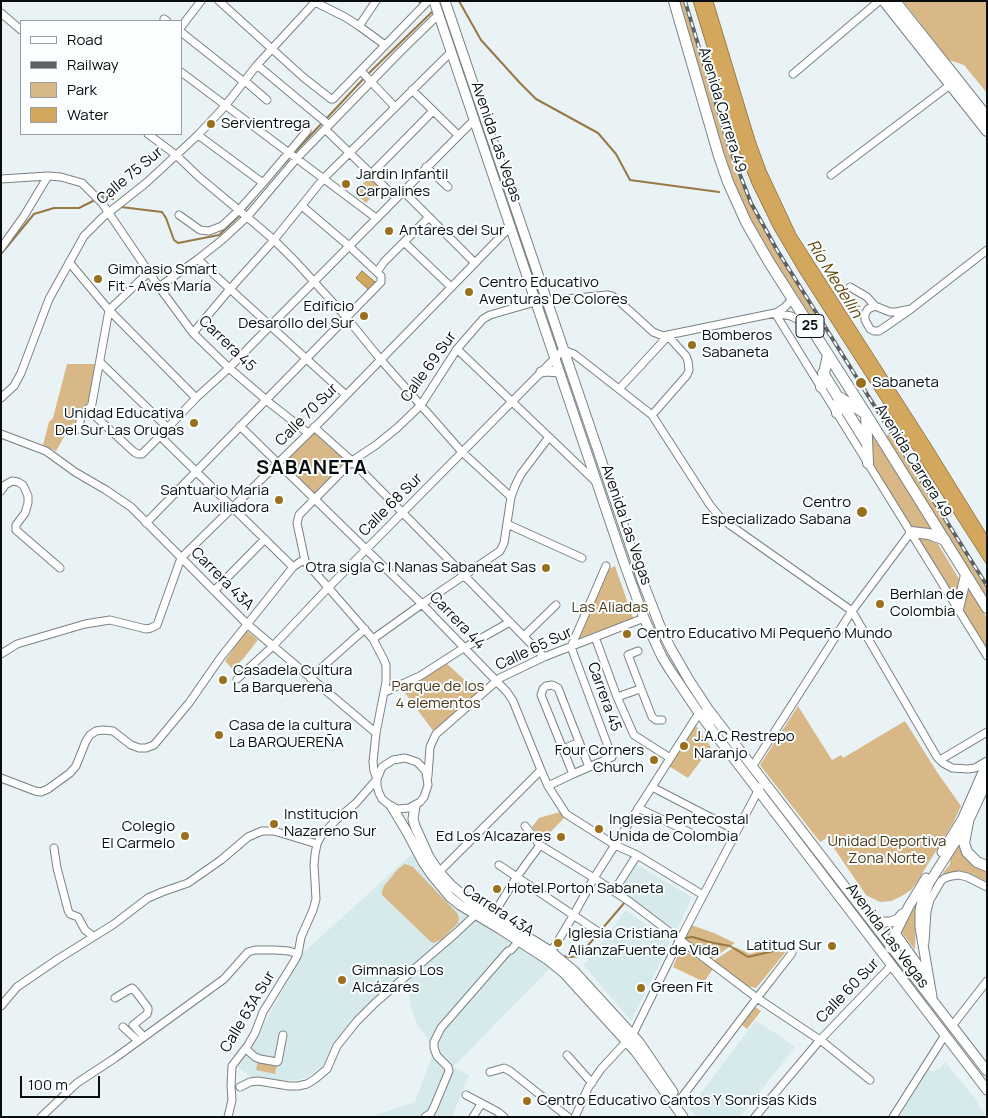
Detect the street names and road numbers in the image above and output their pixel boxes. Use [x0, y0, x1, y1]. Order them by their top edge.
street label: Avenida Carrera 49 [694, 45, 750, 175]
street label: Avenida Las Vegas [467, 79, 525, 205]
street label: Calle 75 Sur [93, 143, 167, 209]
street label: Carrera 45 [195, 312, 259, 376]
road number: 25 [796, 314, 824, 338]
street label: Calle 69 Sur [397, 328, 461, 406]
street label: Calle 70 Sur [272, 380, 342, 450]
street label: Avenida Carrera 49 [871, 401, 955, 521]
street label: Avenida Las Vegas [597, 462, 655, 588]
street label: Calle 68 Sur [355, 469, 427, 541]
street label: Carrera 43A [187, 544, 257, 614]
street label: Carrera 44 [425, 589, 489, 653]
street label: Calle 65 Sur [493, 623, 575, 675]
street label: Carrera 45 [583, 660, 625, 734]
street label: Avenida Las Vegas [842, 880, 932, 992]
street label: Carrera 43A [459, 881, 537, 941]
street label: Calle 60 Sur [813, 955, 883, 1027]
street label: Calle 63A Sur [217, 968, 279, 1056]

